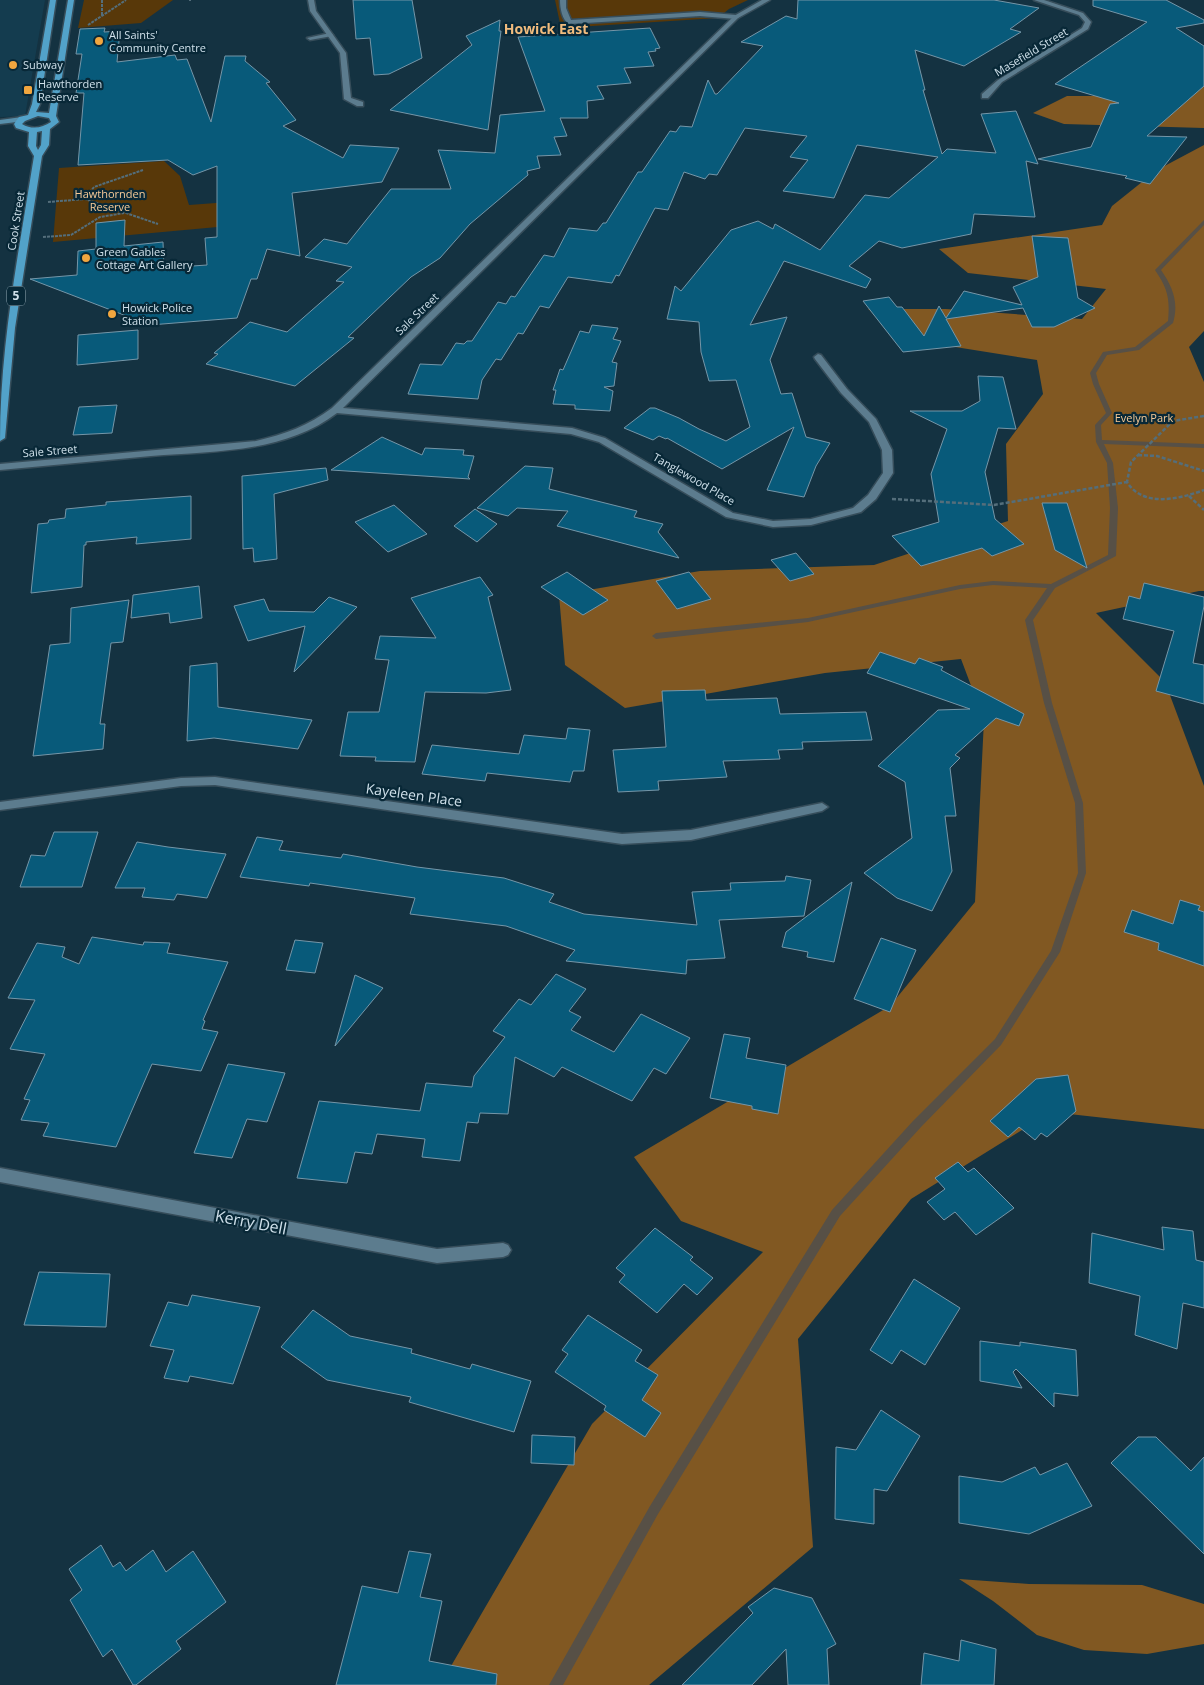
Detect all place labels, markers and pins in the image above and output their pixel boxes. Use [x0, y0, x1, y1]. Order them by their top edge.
place label: All Saints' Community Centre [109, 27, 206, 55]
marker: All Saints' Community Centre [93, 35, 105, 47]
place label: Subway [23, 57, 63, 72]
marker: Subway [7, 59, 19, 71]
place label: Hawthorden Reserve [38, 76, 102, 104]
marker: Hawthorden Reserve [22, 84, 34, 96]
place label: Green Gables Cottage Art Gallery [96, 244, 193, 272]
marker: Green Gables Cottage Art Gallery [80, 252, 92, 264]
place label: Howick Police Station [122, 300, 192, 328]
marker: Howick Police Station [106, 308, 118, 320]

